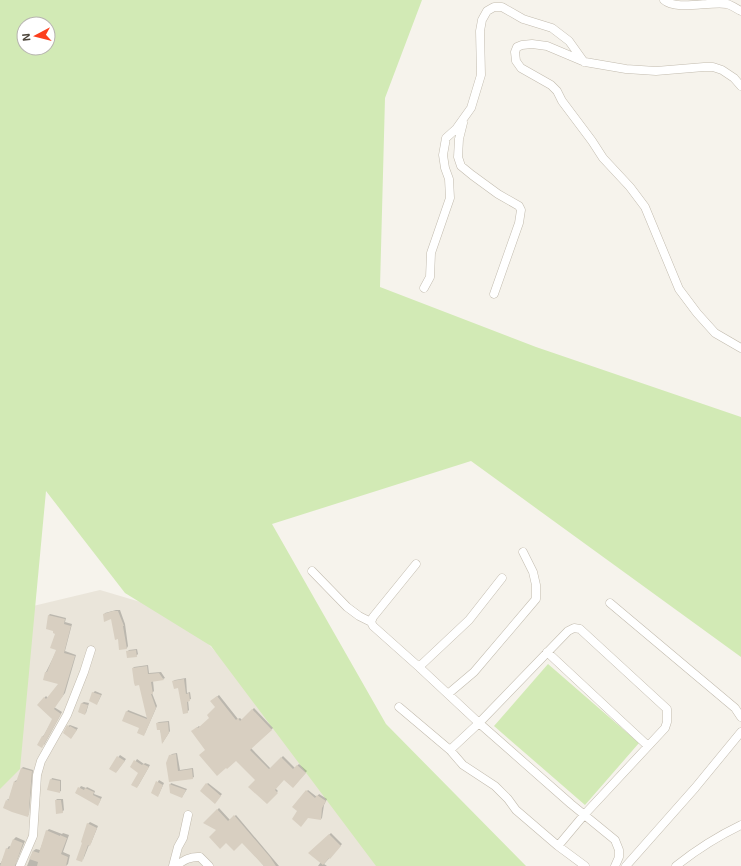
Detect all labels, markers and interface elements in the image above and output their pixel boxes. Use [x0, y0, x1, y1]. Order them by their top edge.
north arrow [16, 16, 56, 56]
text: N [19, 32, 33, 42]

